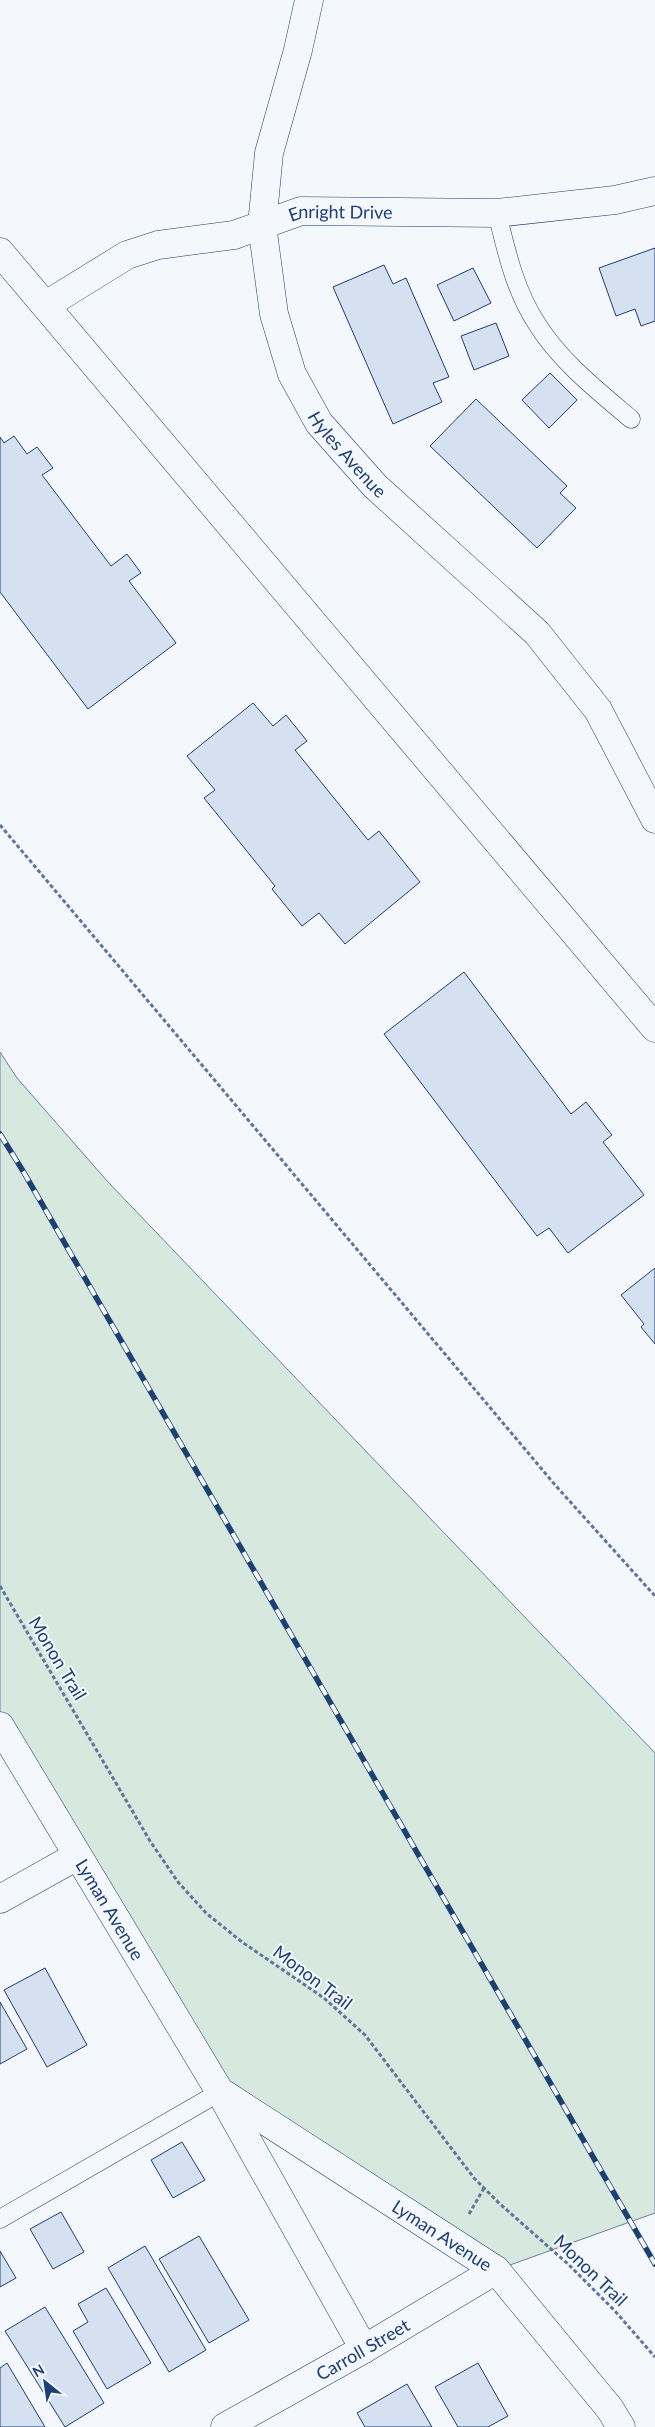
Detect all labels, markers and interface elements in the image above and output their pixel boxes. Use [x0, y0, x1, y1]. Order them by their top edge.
street label: Enright Drive [285, 200, 393, 226]
street label: Hyles Avenue [304, 407, 391, 502]
street label: Monon Trail [24, 1612, 92, 1704]
street label: Lyman Avenue [71, 1855, 149, 1964]
street label: Monon Trail [269, 1940, 357, 2014]
street label: Lyman Avenue [388, 2195, 496, 2276]
street label: Monon Trail [550, 2230, 632, 2310]
street label: Carroll Street [312, 2313, 414, 2385]
north arrow [20, 2357, 70, 2407]
text: N [29, 2360, 47, 2380]

